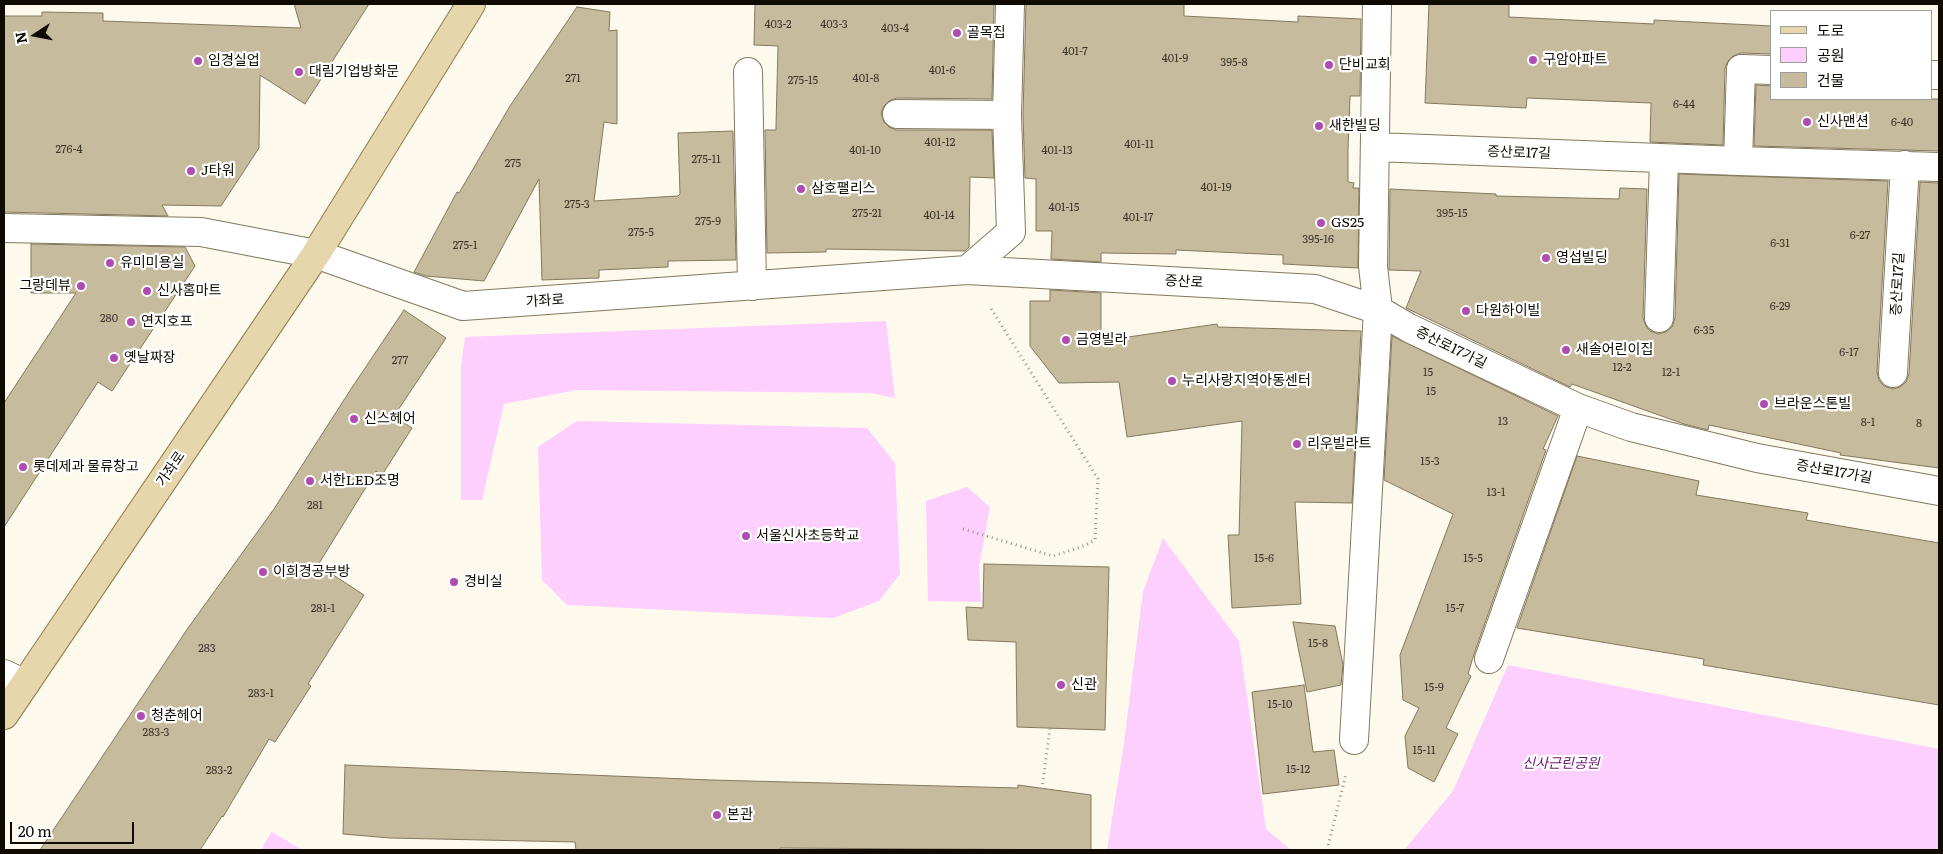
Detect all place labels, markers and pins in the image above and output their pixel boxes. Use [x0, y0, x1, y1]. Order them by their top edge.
place label: 골목집 [967, 25, 1006, 41]
marker: 골목집 [951, 27, 963, 39]
place label: 구암아파트 [1543, 52, 1607, 68]
place label: 임경실업 [208, 53, 260, 69]
marker: 구암아파트 [1527, 54, 1539, 66]
marker: 임경실업 [192, 55, 204, 67]
place label: 단비교회 [1339, 57, 1391, 73]
marker: 단비교회 [1323, 59, 1335, 71]
place label: 대림기업방화문 [309, 64, 399, 80]
marker: 대림기업방화문 [293, 66, 305, 78]
place label: 신사맨션 [1817, 114, 1869, 130]
marker: 신사맨션 [1801, 116, 1813, 128]
place label: 새한빌딩 [1329, 118, 1381, 134]
marker: 새한빌딩 [1313, 120, 1325, 132]
place label: J타워 [201, 163, 235, 179]
marker: J타워 [185, 165, 197, 177]
place label: 삼호팰리스 [811, 181, 875, 197]
marker: 삼호팰리스 [795, 183, 807, 195]
place label: GS25 [1331, 215, 1364, 231]
marker: GS25 [1315, 217, 1327, 229]
place label: 영섭빌딩 [1556, 250, 1608, 266]
marker: 영섭빌딩 [1540, 252, 1552, 264]
place label: 유미미용실 [120, 255, 184, 271]
marker: 유미미용실 [104, 257, 116, 269]
place label: 그랑데뷰 [19, 278, 71, 294]
marker: 그랑데뷰 [75, 280, 87, 292]
place label: 신사홈마트 [157, 283, 221, 299]
marker: 신사홈마트 [141, 285, 153, 297]
place label: 다원하이빌 [1476, 303, 1540, 319]
marker: 다원하이빌 [1460, 305, 1472, 317]
place label: 연지호프 [141, 314, 193, 330]
marker: 연지호프 [125, 316, 137, 328]
place label: 금영빌라 [1076, 332, 1128, 348]
marker: 금영빌라 [1060, 334, 1072, 346]
place label: 새솔어린이집 [1576, 342, 1653, 358]
marker: 새솔어린이집 [1560, 344, 1572, 356]
place label: 옛날짜장 [124, 350, 176, 366]
marker: 옛날짜장 [108, 352, 120, 364]
place label: 누리사랑지역아동센터 [1182, 373, 1311, 389]
marker: 누리사랑지역아동센터 [1166, 375, 1178, 387]
place label: 브라운스톤빌 [1774, 396, 1851, 412]
marker: 브라운스톤빌 [1758, 398, 1770, 410]
place label: 신스헤어 [364, 411, 416, 427]
marker: 신스헤어 [348, 413, 360, 425]
place label: 리우빌라트 [1307, 436, 1371, 452]
marker: 리우빌라트 [1291, 438, 1303, 450]
place label: 롯데제과 물류창고 [33, 459, 139, 475]
marker: 롯데제과 물류창고 [17, 461, 29, 473]
place label: 서한LED조명 [320, 473, 400, 489]
marker: 서한LED조명 [304, 475, 316, 487]
place label: 서울신사초등학교 [756, 528, 859, 544]
marker: 서울신사초등학교 [740, 530, 752, 542]
place label: 이희경공부방 [273, 564, 350, 580]
marker: 이희경공부방 [257, 566, 269, 578]
place label: 경비실 [464, 574, 503, 590]
marker: 경비실 [448, 576, 460, 588]
place label: 신관 [1071, 677, 1097, 693]
marker: 신관 [1055, 679, 1067, 691]
place label: 청춘헤어 [151, 708, 203, 724]
marker: 청춘헤어 [135, 710, 147, 722]
place label: 본관 [727, 807, 753, 823]
marker: 본관 [711, 809, 723, 821]

